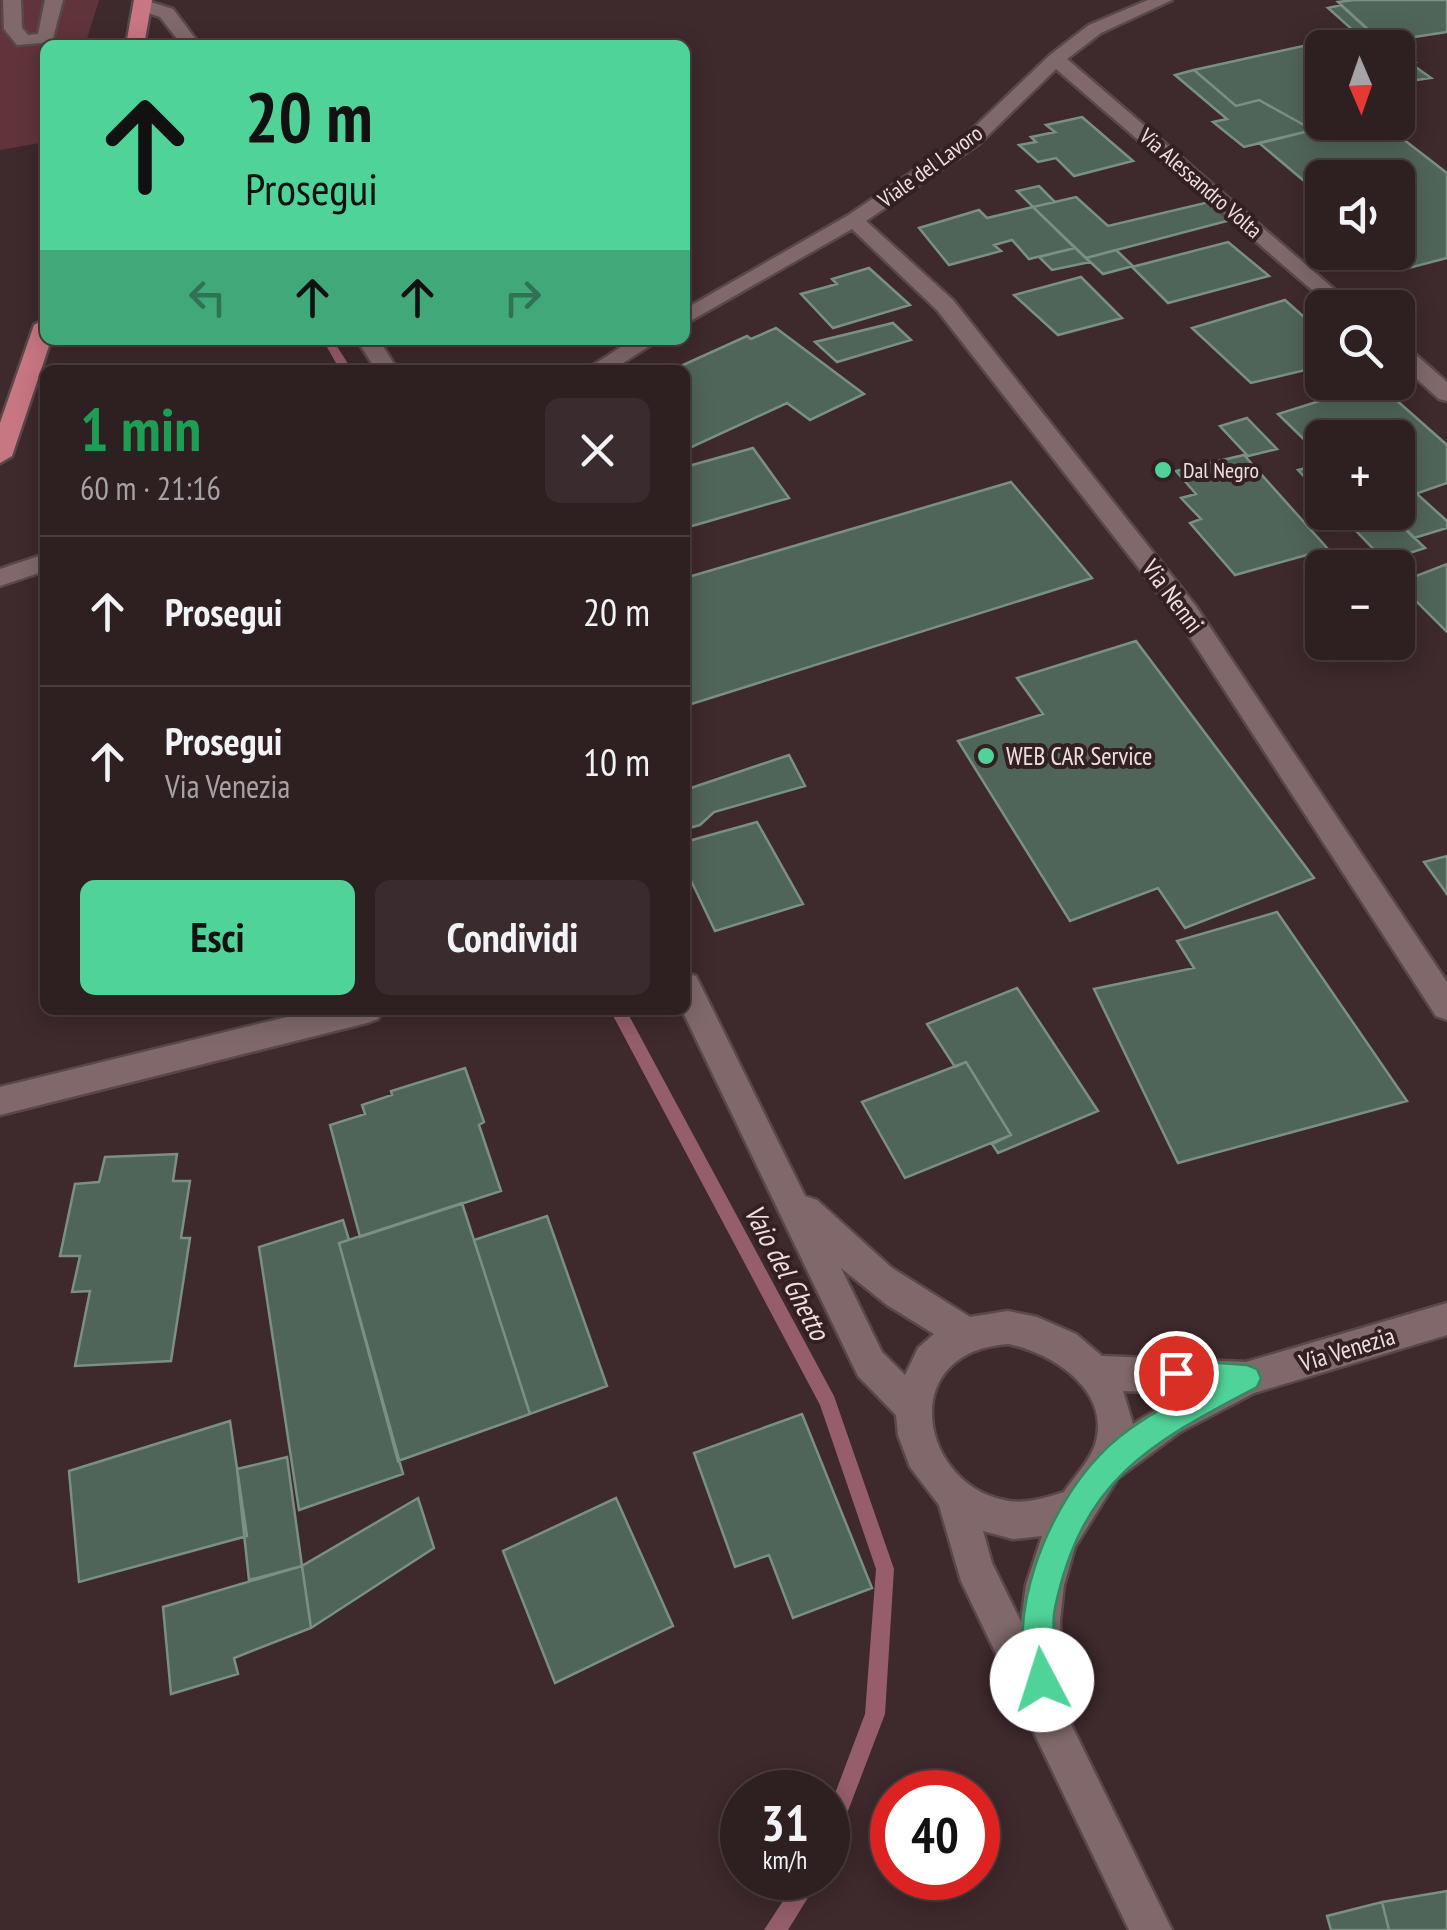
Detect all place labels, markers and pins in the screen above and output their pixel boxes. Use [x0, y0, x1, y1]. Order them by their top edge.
place label: Dal Negro [1183, 456, 1259, 484]
marker: Dal Negro [1152, 459, 1174, 481]
place label: WEB CAR Service [1006, 740, 1152, 772]
marker: WEB CAR Service [975, 745, 997, 767]
pin [1134, 1331, 1219, 1416]

